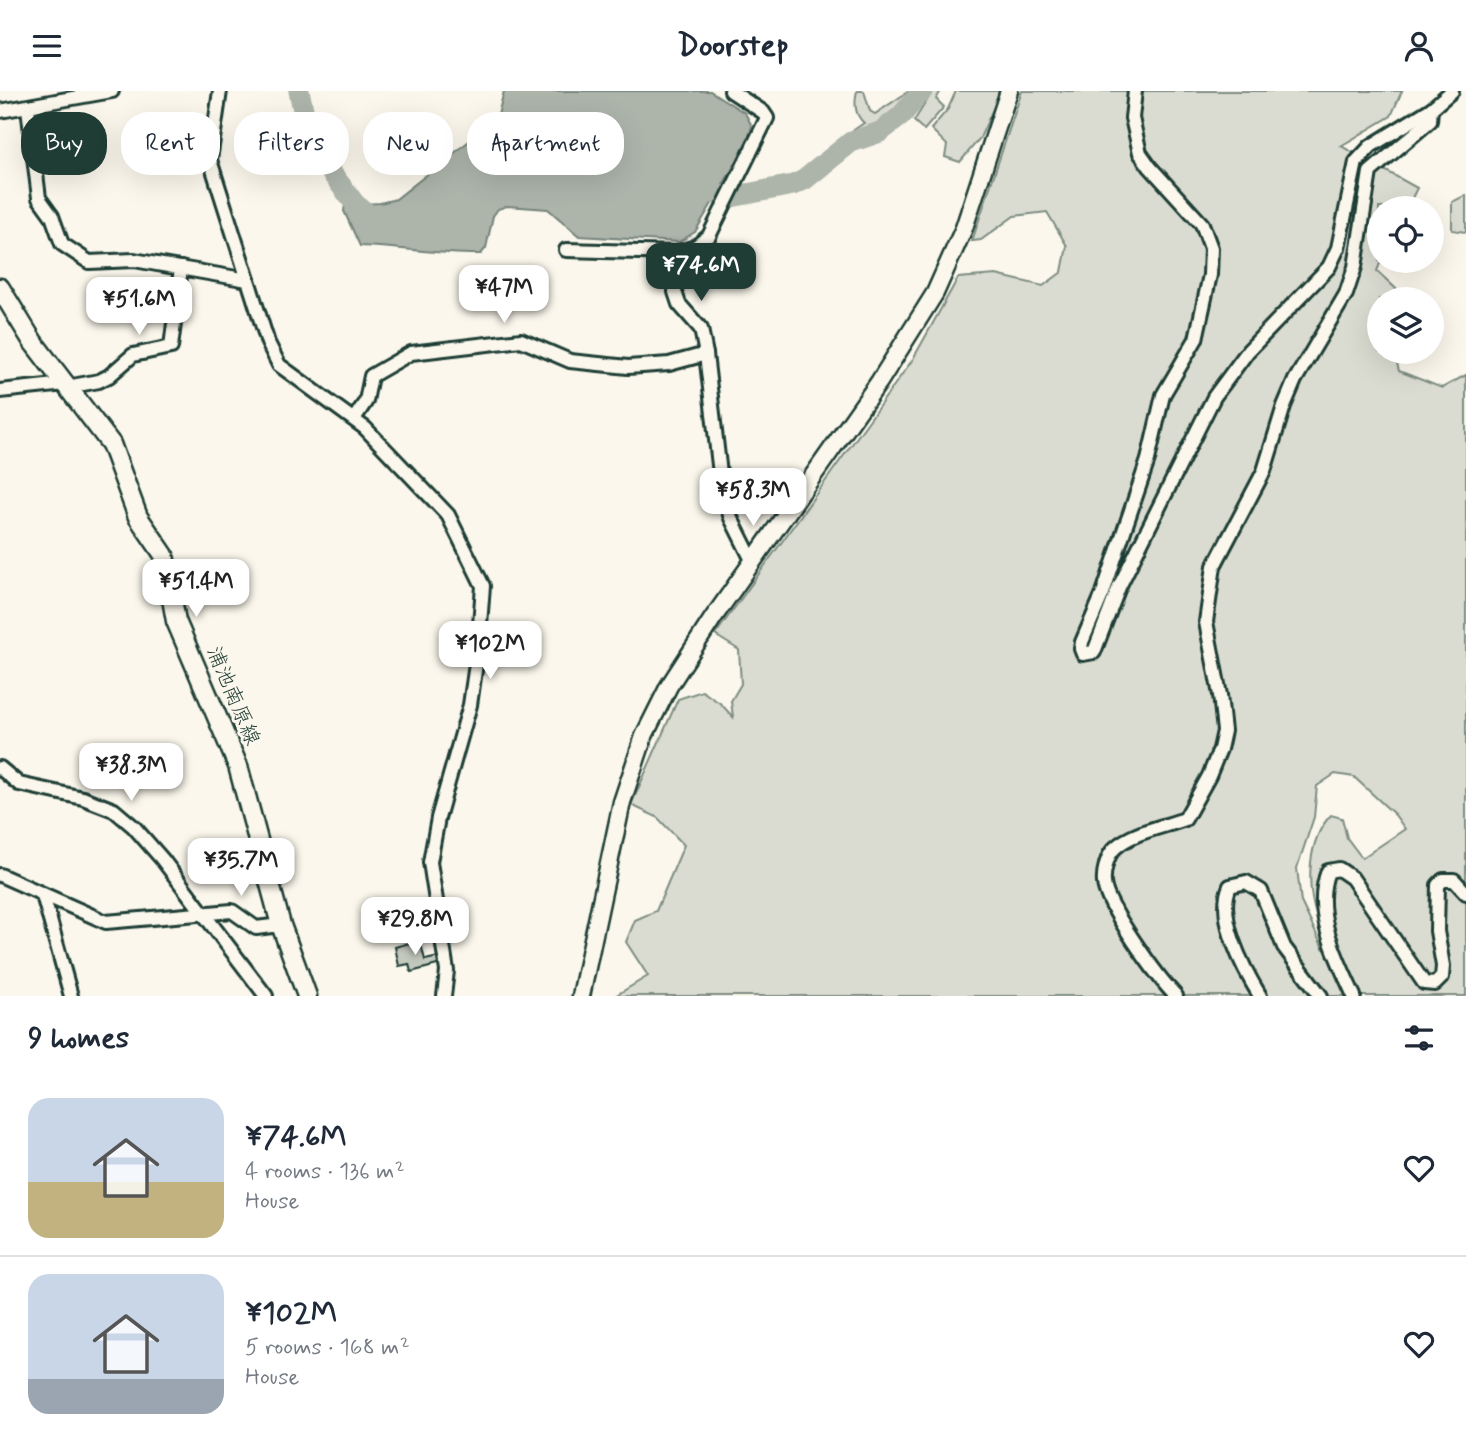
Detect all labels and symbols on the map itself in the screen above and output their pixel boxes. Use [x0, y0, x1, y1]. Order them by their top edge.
pin: ¥74.6M [644, 243, 758, 303]
pin: ¥47M [463, 265, 545, 325]
pin: ¥51.6M [82, 278, 196, 337]
pin: ¥58.3M [696, 469, 810, 528]
pin: ¥51.4M [139, 559, 253, 619]
pin: ¥102M [441, 621, 539, 681]
street label: 浦池南原線 [200, 642, 266, 750]
pin: ¥38.3M [74, 743, 188, 803]
pin: ¥35.7M [184, 839, 298, 898]
pin: ¥29.8M [358, 897, 472, 957]

